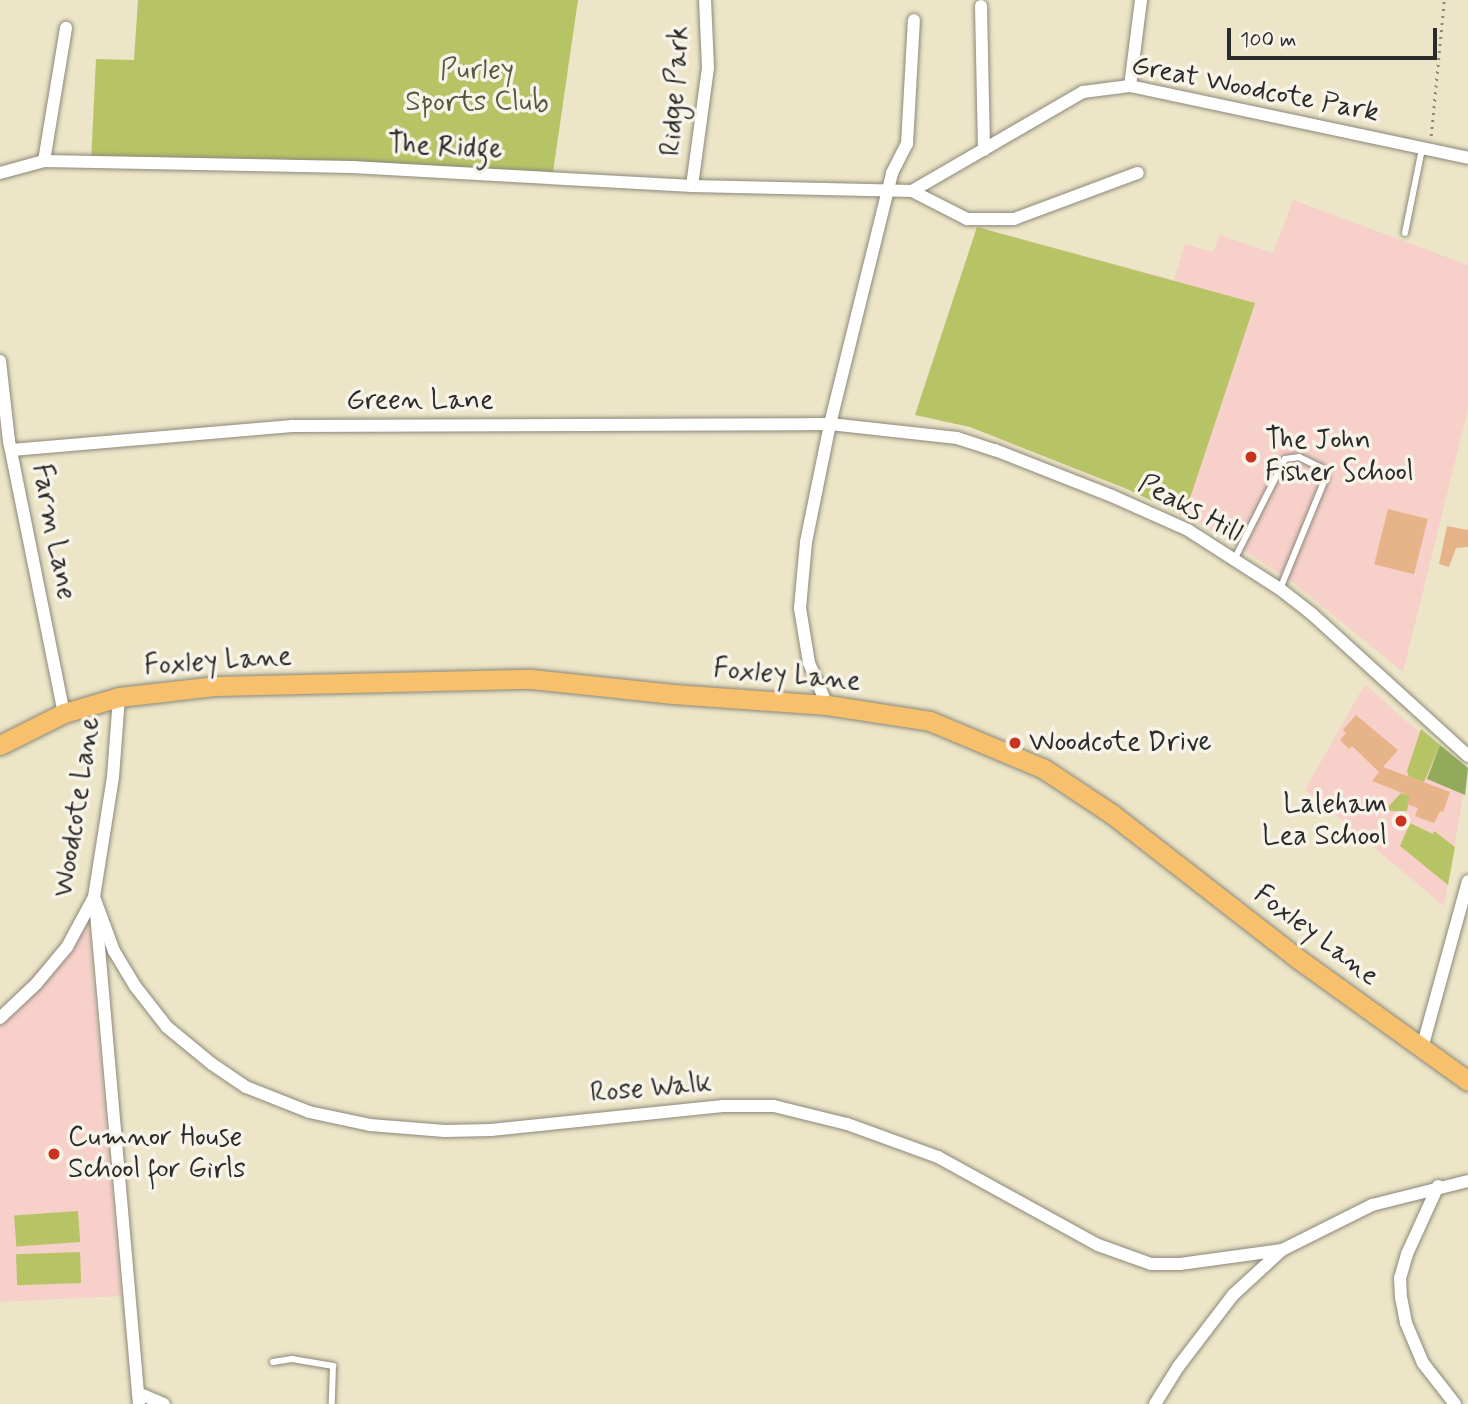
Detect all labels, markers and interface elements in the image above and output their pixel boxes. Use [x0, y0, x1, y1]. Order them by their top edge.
scale bar [1230, 14, 1440, 58]
street label: Ridge Park [655, 26, 697, 156]
text: 100 m [1240, 26, 1296, 54]
street label: Great Woodcote Park [1129, 50, 1381, 130]
park label: Purley Sports Club [405, 54, 549, 120]
street label: The Ridge [387, 128, 503, 168]
street label: Green Lane [348, 384, 492, 418]
place label: The John Fisher School [1265, 424, 1415, 490]
marker: The John Fisher School [1243, 449, 1259, 465]
street label: Farm Lane [23, 461, 83, 603]
street label: Peaks Hill [1132, 468, 1248, 550]
street label: Foxley Lane [146, 640, 290, 684]
street label: Foxley Lane [715, 653, 859, 699]
street label: Woodcote Lane [47, 716, 109, 898]
place label: Woodcote Drive [1029, 726, 1210, 760]
marker: Woodcote Drive [1007, 735, 1023, 751]
place label: Laleham Lea School [1262, 788, 1387, 854]
marker: Laleham Lea School [1393, 813, 1409, 829]
street label: Foxley Lane [1250, 880, 1382, 992]
street label: Rose Walk [589, 1067, 713, 1111]
place label: Cumnor House School for Girls [68, 1121, 246, 1187]
marker: Cumnor House School for Girls [46, 1146, 62, 1162]

